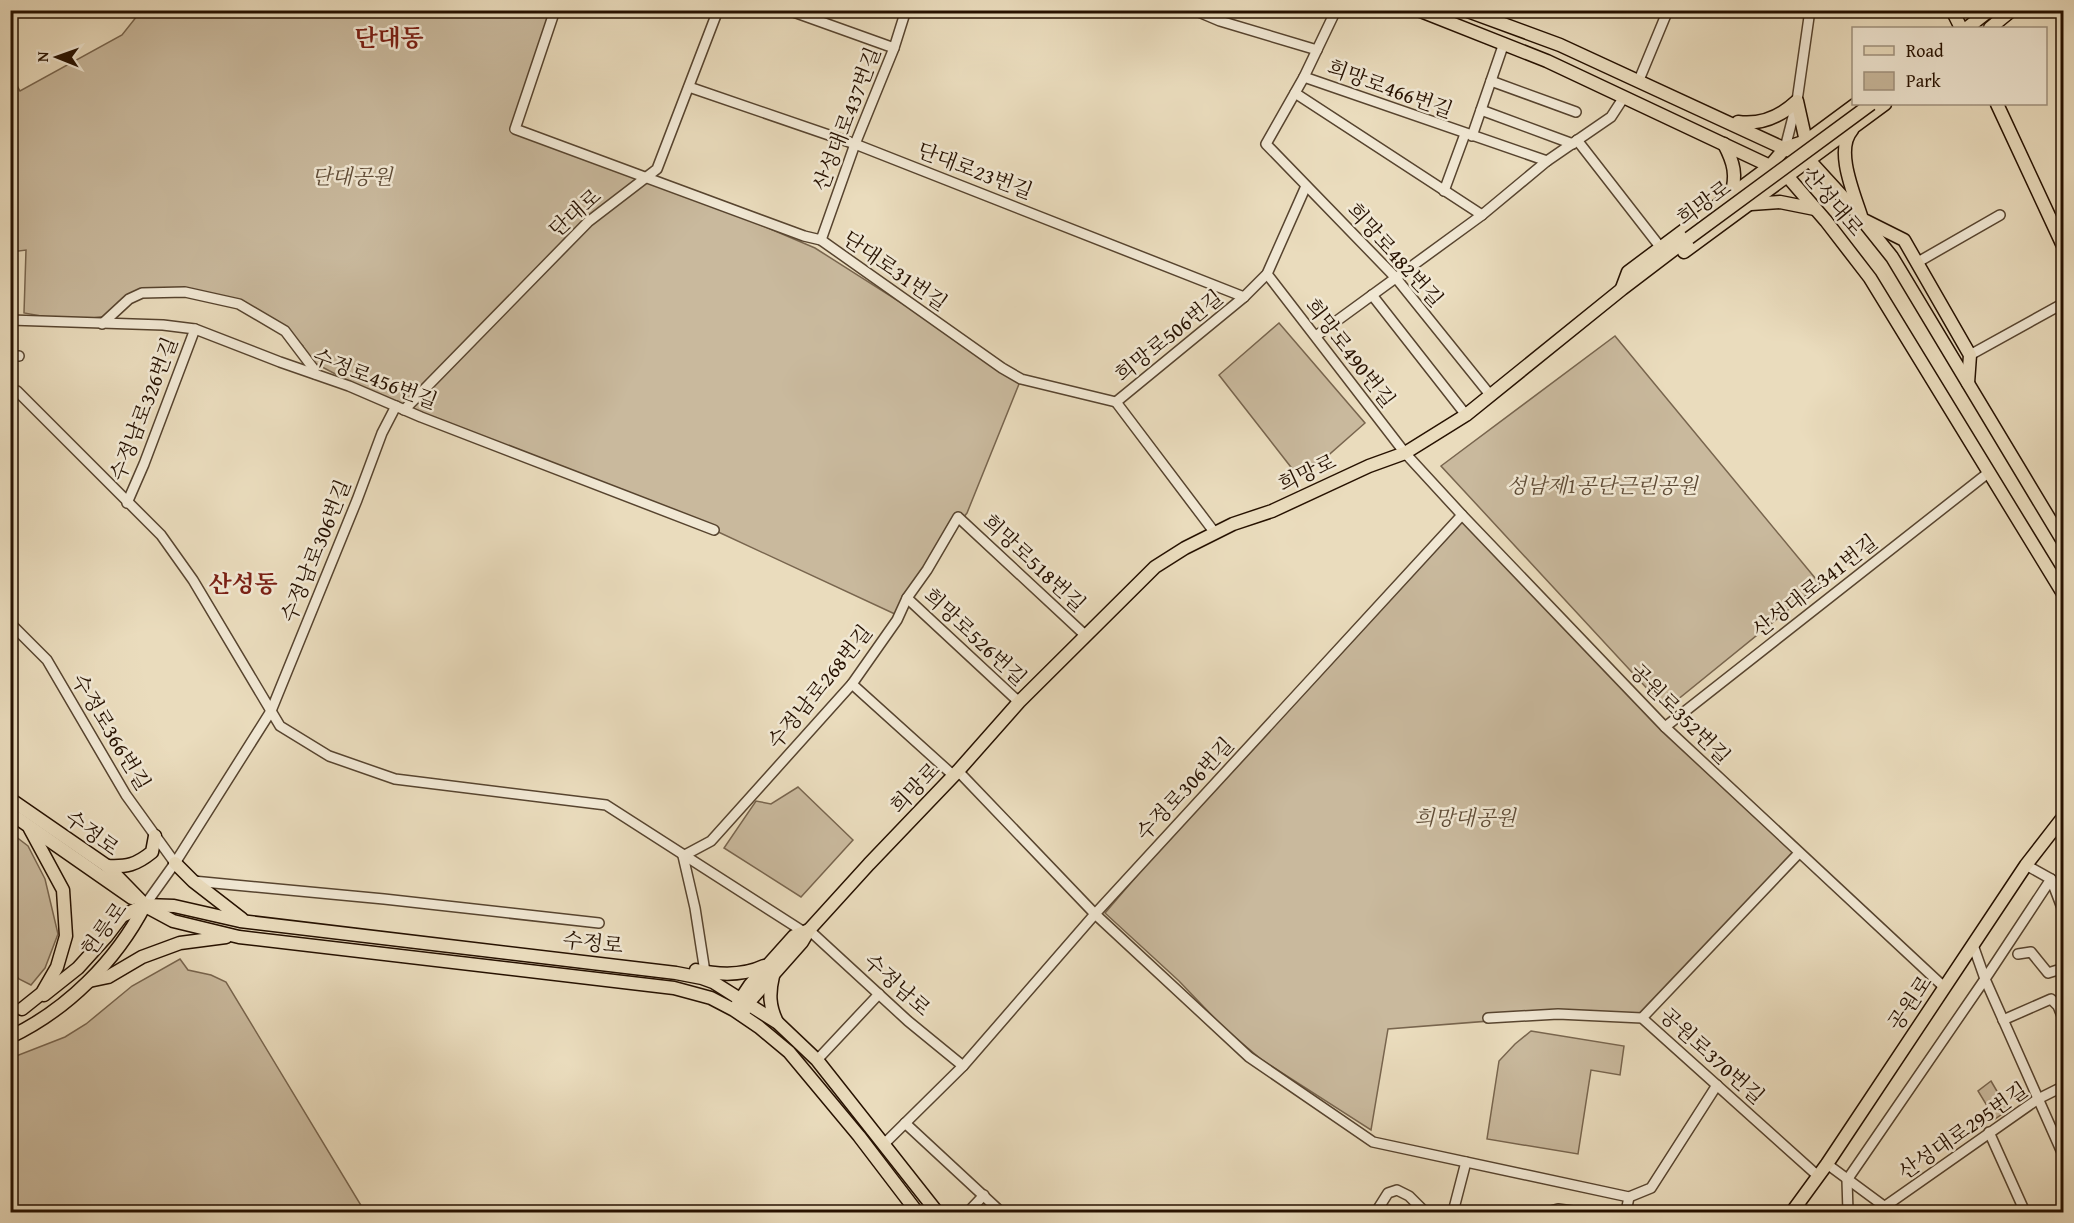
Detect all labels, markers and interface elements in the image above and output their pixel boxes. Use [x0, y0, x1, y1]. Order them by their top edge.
district label: 단대동 [354, 20, 424, 55]
north arrow [27, 27, 87, 87]
legend [1852, 27, 2047, 105]
text: Road [1906, 37, 1944, 64]
street label: 산성대로437번길 [805, 42, 888, 195]
text: N [30, 51, 54, 62]
street label: 희망로466번길 [1323, 51, 1457, 126]
text: Park [1906, 67, 1942, 94]
street label: 단대로23번길 [913, 134, 1038, 207]
park label: 단대공원 [311, 161, 394, 192]
street label: 산성대로 [1795, 161, 1871, 243]
street label: 희망로 [1670, 172, 1737, 233]
street label: 단대로 [542, 181, 608, 244]
street label: 희망로482번길 [1340, 195, 1451, 314]
street label: 단대로31번길 [837, 223, 954, 318]
street label: 희망로506번길 [1108, 282, 1230, 389]
street label: 희망로490번길 [1298, 291, 1403, 414]
street label: 수정남로326번길 [102, 332, 185, 485]
street label: 수정로456번길 [308, 340, 442, 417]
street label: 희망로 [1273, 446, 1341, 499]
park label: 성남제1공단근린공원 [1506, 470, 1699, 501]
street label: 수정남로306번길 [273, 475, 358, 627]
street label: 희망로518번길 [976, 506, 1093, 619]
street label: 산성대로341번길 [1745, 527, 1884, 645]
district label: 산성동 [208, 566, 278, 601]
street label: 희망로526번길 [917, 580, 1034, 693]
street label: 수정남로268번길 [760, 618, 880, 756]
street label: 공원로352번길 [1623, 656, 1738, 771]
street label: 수정로366번길 [64, 667, 159, 796]
street label: 수정로306번길 [1128, 730, 1241, 847]
street label: 희망로 [882, 755, 947, 820]
street label: 수정로 [59, 802, 126, 863]
park label: 희망대공원 [1414, 802, 1517, 833]
street label: 헌릉로 [73, 895, 134, 962]
street label: 수정로 [561, 924, 625, 961]
street label: 수정남로 [857, 946, 938, 1023]
street label: 공원로 [1880, 969, 1939, 1037]
street label: 공원로370번길 [1653, 1000, 1772, 1111]
street label: 산성대로295번길 [1892, 1074, 2034, 1187]

